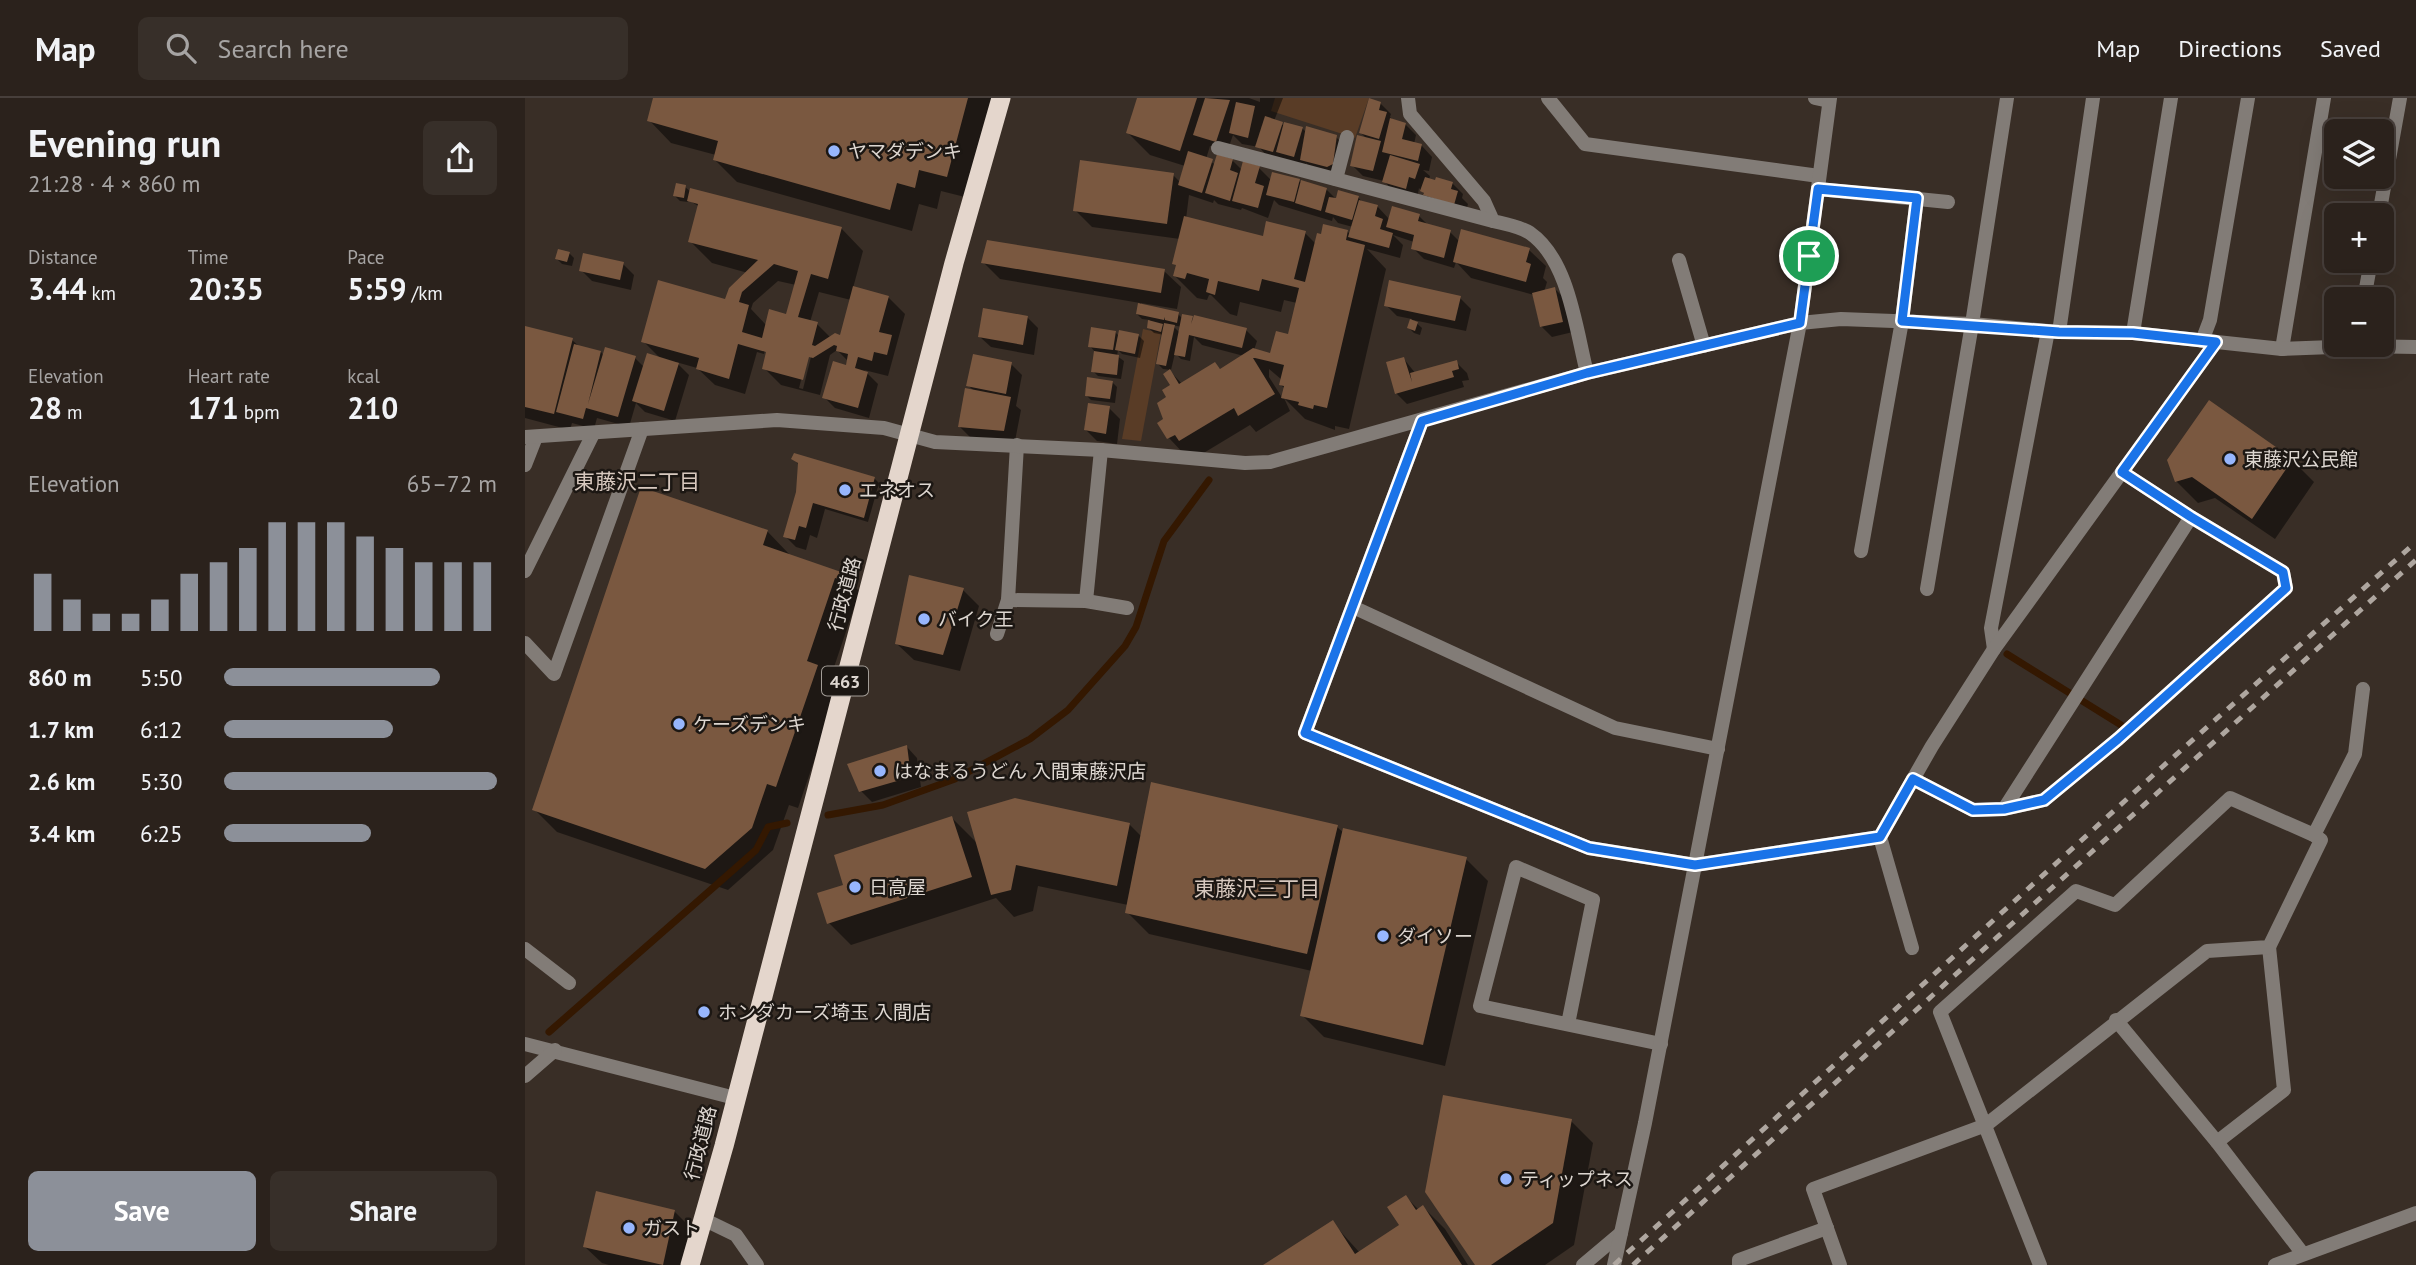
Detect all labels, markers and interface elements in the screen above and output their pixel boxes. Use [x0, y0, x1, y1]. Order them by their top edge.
search box [138, 17, 628, 80]
text: Map [35, 27, 96, 70]
icon: search [162, 29, 200, 67]
text: Search here [218, 32, 349, 65]
text: Map [2096, 33, 2140, 64]
text: Directions [2178, 33, 2282, 64]
text: Saved [2320, 33, 2381, 64]
text: Evening run [28, 118, 221, 167]
map controls [2324, 119, 2394, 357]
button: layers [2324, 119, 2394, 189]
button: share [423, 121, 497, 195]
place label: ヤマダデンキ [848, 139, 962, 163]
marker: ヤマダデンキ [826, 143, 842, 159]
text: 21:28 · 4 × 860 m [28, 169, 200, 198]
button: + [2324, 203, 2394, 273]
pin [1779, 226, 1839, 286]
icon: arrive [1790, 237, 1828, 275]
text: Distance [28, 245, 98, 269]
text: Time [188, 245, 228, 269]
text: Pace [347, 245, 385, 269]
text: 3.44 [28, 269, 86, 308]
text: 20:35 [188, 269, 264, 308]
text: 5:59 [347, 269, 406, 308]
text: km [86, 281, 116, 305]
text: /km [406, 281, 443, 305]
button: − [2324, 287, 2394, 357]
text: Elevation [28, 364, 104, 388]
text: Heart rate [188, 364, 270, 388]
text: kcal [347, 364, 380, 388]
text: 28 [28, 388, 62, 427]
text: 171 [188, 388, 239, 427]
text: 210 [347, 388, 398, 427]
text: m [62, 400, 83, 424]
text: bpm [239, 400, 280, 424]
place label: 東藤沢公民館 [2244, 447, 2358, 471]
marker: 東藤沢公民館 [2222, 451, 2238, 467]
district label: 東藤沢二丁目 [574, 468, 700, 495]
text: Elevation [28, 469, 120, 498]
text: 65–72 m [407, 469, 497, 498]
place label: エネオス [859, 478, 935, 502]
marker: エネオス [837, 482, 853, 498]
street label: 行政道路 [823, 554, 865, 634]
place label: バイク王 [938, 607, 1014, 631]
marker: バイク王 [916, 611, 932, 627]
text: 860 m [28, 663, 91, 692]
text: 5:50 [140, 663, 183, 692]
road number: 463 [822, 666, 868, 696]
place label: ケーズデンキ [693, 712, 806, 736]
text: 1.7 km [28, 715, 94, 744]
text: 6:12 [140, 715, 183, 744]
marker: ケーズデンキ [671, 716, 687, 732]
place label: はなまるうどん 入間東藤沢店 [894, 759, 1146, 783]
marker: はなまるうどん 入間東藤沢店 [872, 763, 888, 779]
text: 2.6 km [28, 767, 95, 796]
text: 5:30 [140, 767, 183, 796]
text: 3.4 km [28, 819, 95, 848]
text: 6:25 [140, 819, 183, 848]
place label: 日高屋 [869, 875, 926, 899]
district label: 東藤沢三丁目 [1194, 875, 1320, 902]
marker: 日高屋 [847, 879, 863, 895]
place label: ダイソー [1397, 924, 1473, 948]
marker: ダイソー [1375, 928, 1391, 944]
place label: ホンダカーズ埼玉 入間店 [718, 1000, 931, 1024]
marker: ホンダカーズ埼玉 入間店 [696, 1004, 712, 1020]
street label: 行政道路 [679, 1103, 721, 1183]
place label: ティップネス [1520, 1167, 1633, 1191]
button: Save [28, 1171, 256, 1251]
button: Share [270, 1171, 497, 1251]
marker: ティップネス [1498, 1171, 1514, 1187]
place label: ガスト [643, 1216, 700, 1240]
marker: ガスト [621, 1220, 637, 1236]

